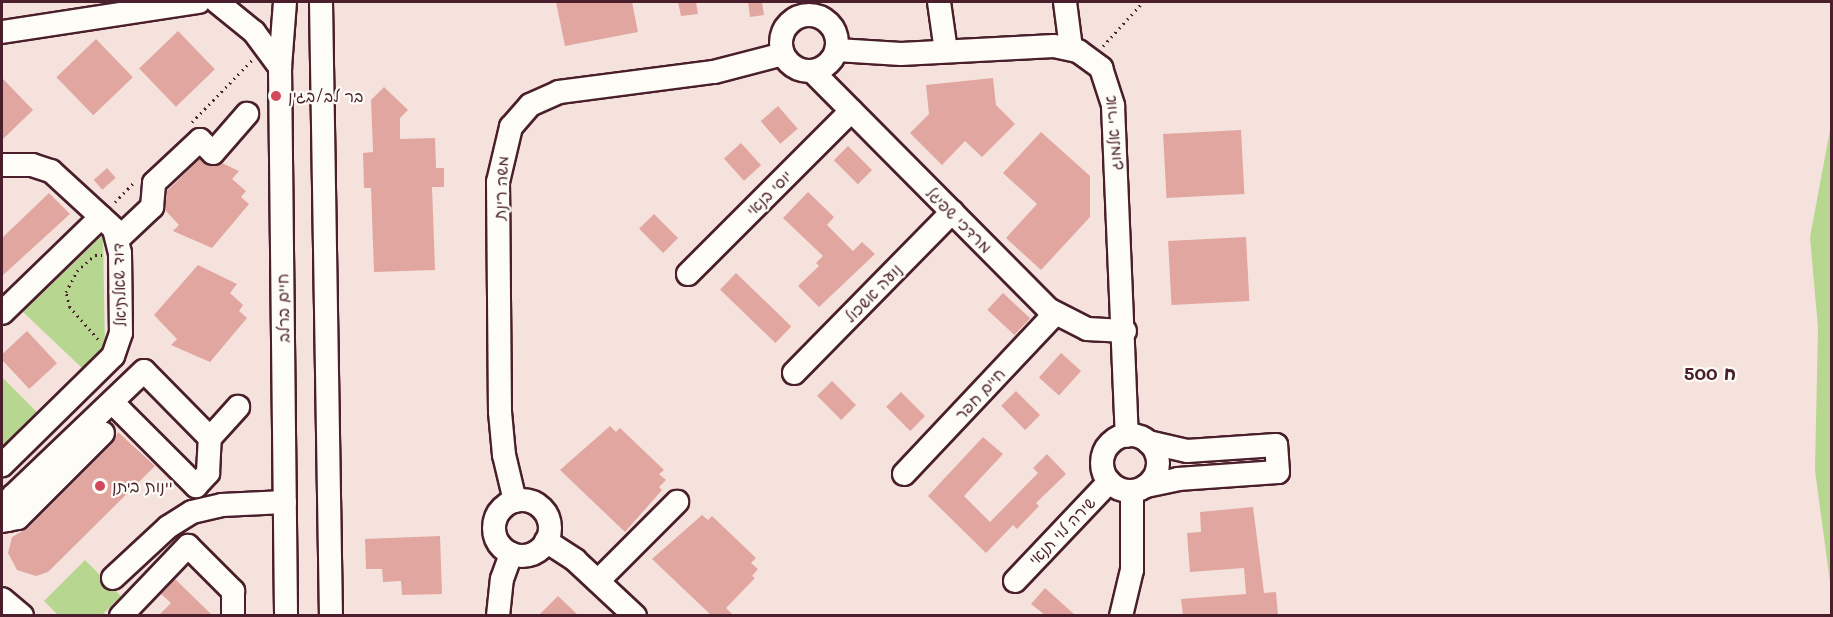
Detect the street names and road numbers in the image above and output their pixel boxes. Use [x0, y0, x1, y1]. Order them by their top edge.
street label: אורי אלמוג [1100, 95, 1126, 171]
street label: משה רינת [490, 156, 512, 220]
street label: יוסי בנאי [742, 166, 796, 220]
street label: מרדכי שפיגל [922, 183, 996, 257]
street label: דוד שאלתיאל [108, 243, 130, 327]
street label: נועה אשכול [840, 260, 906, 326]
street label: חיים ברלב [273, 273, 293, 343]
street label: חיים חפר [951, 364, 1009, 424]
street label: שירה לוי תנאי [1025, 493, 1099, 569]

